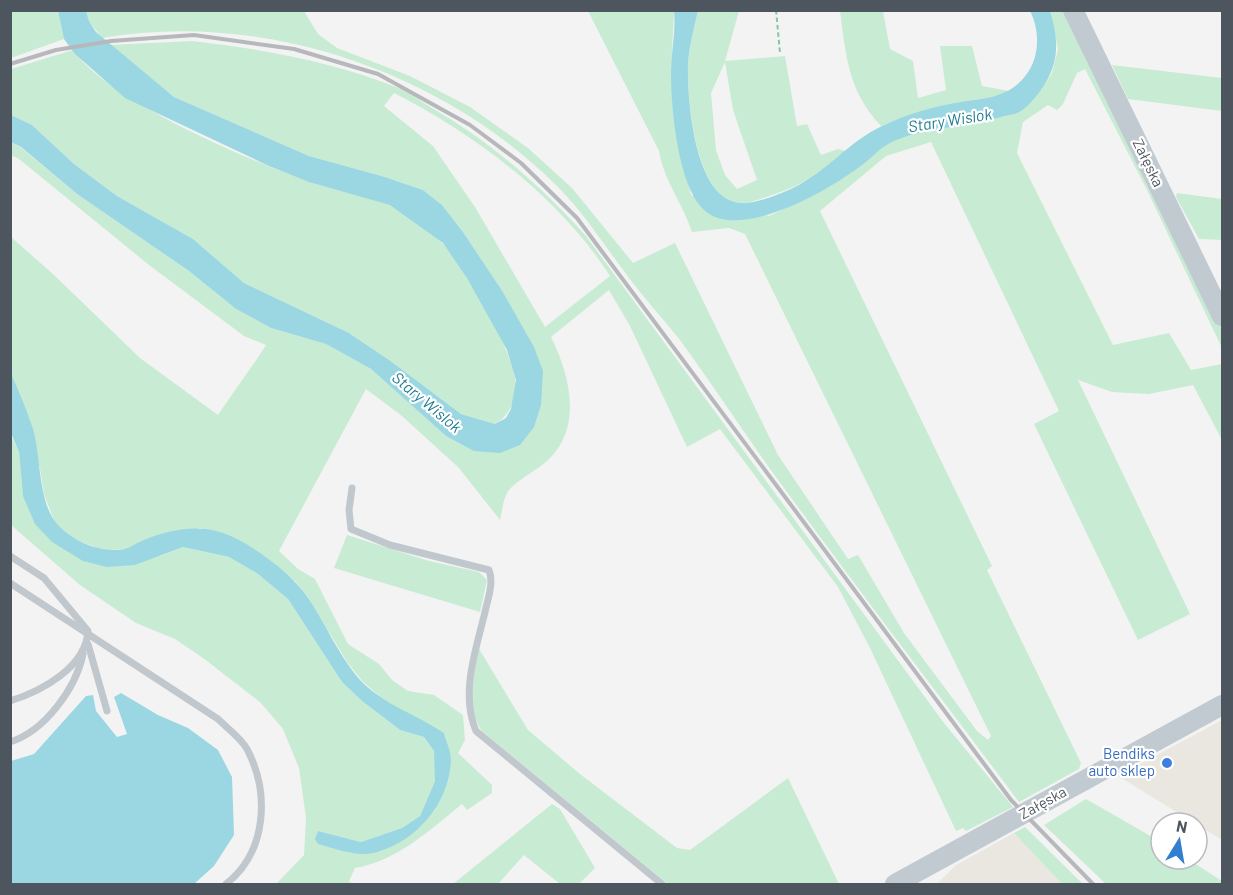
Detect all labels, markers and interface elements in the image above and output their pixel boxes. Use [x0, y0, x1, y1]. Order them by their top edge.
water label: Stary Wislok [907, 103, 993, 135]
street label: Załęska [1130, 136, 1168, 189]
water label: Stary Wislok [389, 367, 466, 436]
place label: Bendiks auto sklep [1088, 744, 1155, 779]
marker: Bendiks auto sklep [1160, 756, 1174, 770]
street label: Załęska [1016, 782, 1069, 822]
north arrow [1149, 811, 1209, 871]
text: N [1175, 815, 1189, 836]

